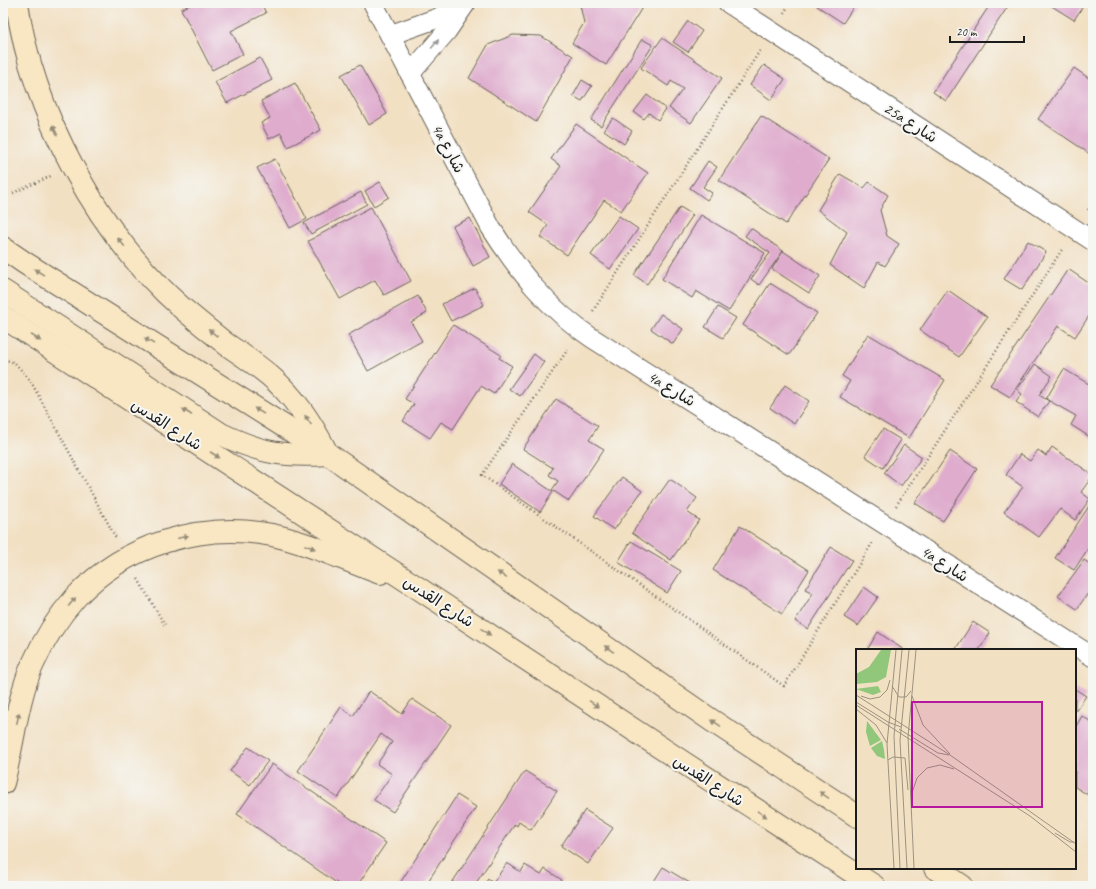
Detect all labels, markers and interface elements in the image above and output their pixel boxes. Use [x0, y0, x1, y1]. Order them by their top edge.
scale bar [950, 18, 1024, 44]
text: 20 m [956, 24, 978, 40]
one-way arrow [431, 39, 440, 50]
street label: 25a شارع [879, 98, 941, 148]
street label: 4a شارع [426, 121, 469, 177]
one-way arrow [52, 124, 58, 136]
one-way arrow [117, 236, 126, 247]
one-way arrow [34, 268, 44, 276]
one-way arrow [207, 329, 218, 338]
one-way arrow [31, 334, 41, 342]
one-way arrow [143, 338, 155, 345]
street label: 4a شارع [643, 366, 699, 412]
street label: شارع القدس [127, 395, 206, 456]
one-way arrow [254, 407, 264, 415]
one-way arrow [182, 408, 192, 416]
one-way arrow [305, 414, 312, 426]
one-way arrow [210, 451, 220, 459]
one-way arrow [177, 534, 189, 540]
street label: 4a شارع [916, 541, 972, 587]
one-way arrow [305, 544, 317, 550]
one-way arrow [497, 571, 508, 579]
street label: شارع القدس [399, 572, 478, 633]
one-way arrow [68, 596, 77, 607]
one-way arrow [481, 628, 491, 636]
one-way arrow [604, 645, 614, 653]
inset map [856, 649, 1076, 869]
one-way arrow [589, 700, 600, 708]
one-way arrow [15, 711, 21, 724]
one-way arrow [711, 719, 721, 727]
street label: شارع القدس [669, 751, 748, 812]
one-way arrow [819, 791, 830, 799]
one-way arrow [757, 810, 767, 818]

